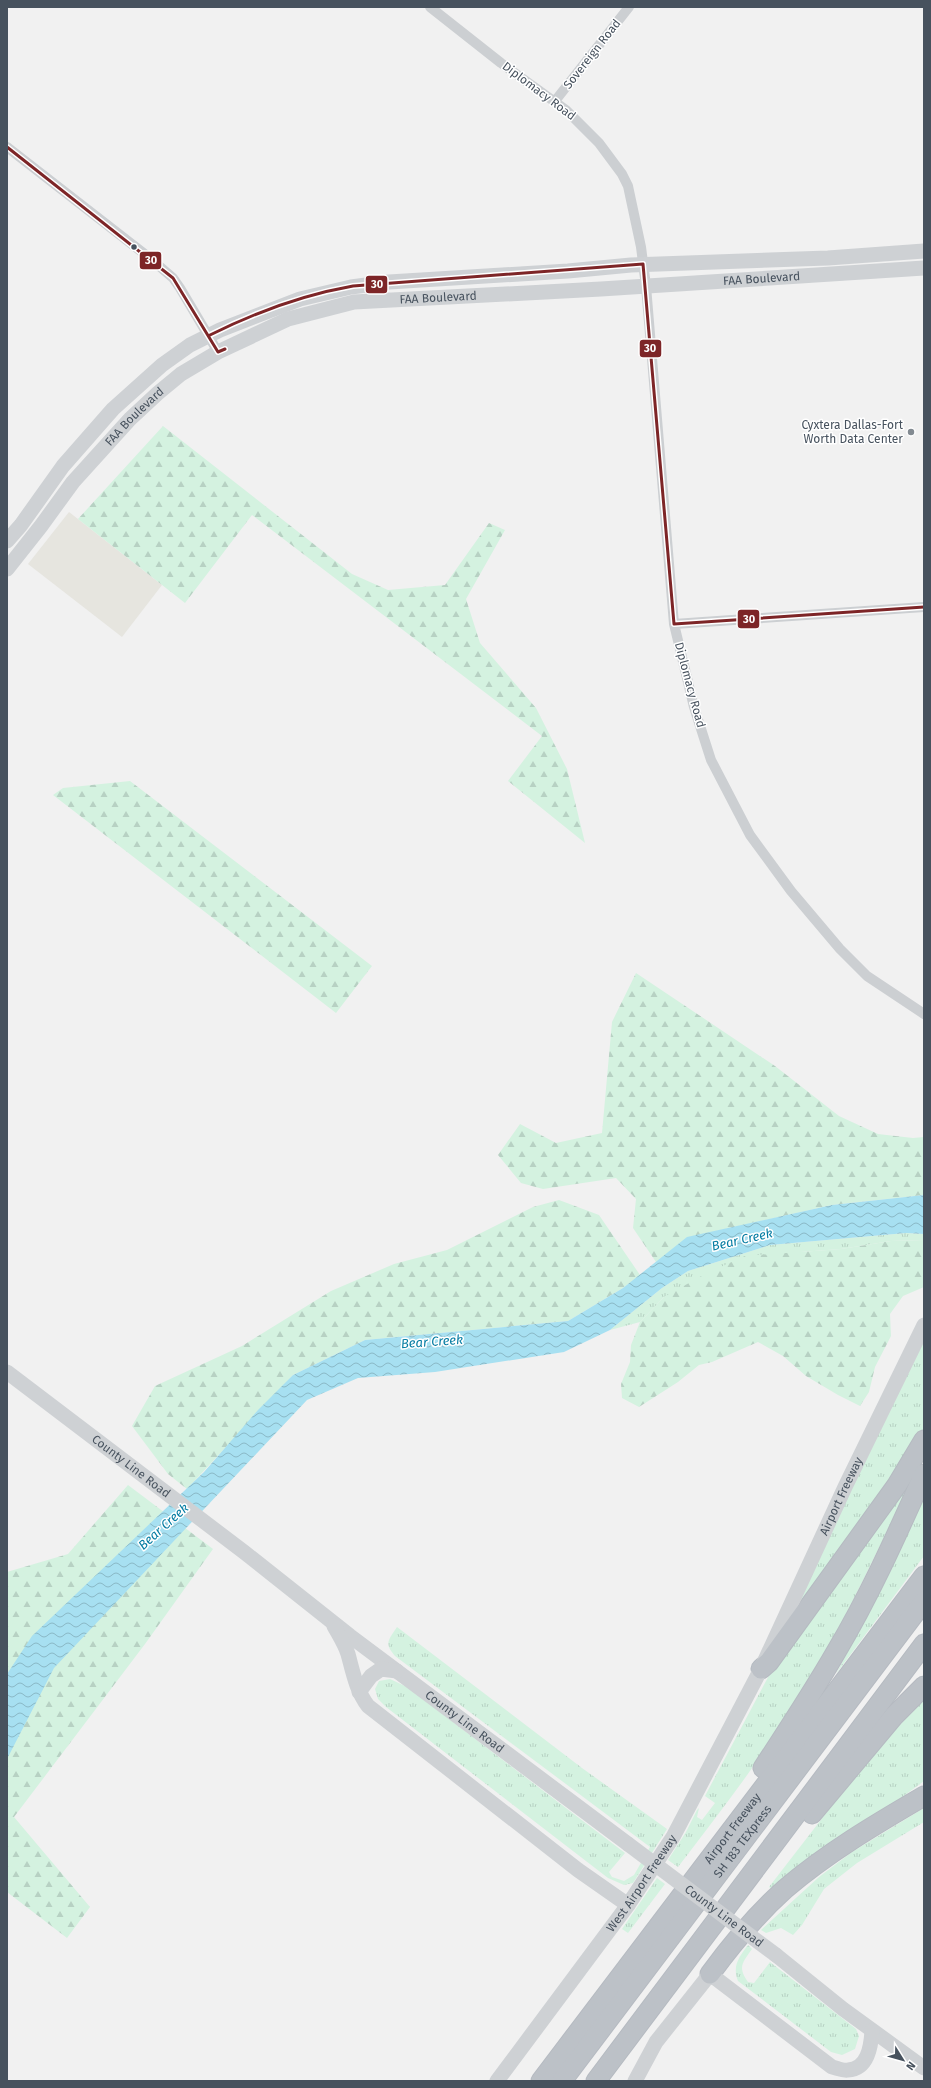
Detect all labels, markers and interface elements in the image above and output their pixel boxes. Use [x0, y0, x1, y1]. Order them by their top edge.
street label: Sovereign Road [561, 17, 623, 91]
street label: Diplomacy Road [500, 59, 578, 123]
unlabelled marker [129, 242, 139, 252]
line badge: 30 [139, 251, 162, 270]
text: 30 [144, 254, 158, 267]
street label: FAA Boulevard [723, 269, 801, 288]
line badge: 30 [365, 275, 388, 294]
text: 30 [370, 278, 384, 291]
street label: FAA Boulevard [399, 289, 477, 307]
line badge: 30 [639, 339, 662, 358]
text: 30 [643, 342, 657, 355]
street label: FAA Boulevard [102, 384, 166, 449]
place label: Cyxtera Dallas-Fort Worth Data Center [801, 418, 904, 446]
marker: Cyxtera Dallas-Fort Worth Data Center [906, 427, 916, 437]
line badge: 30 [737, 609, 760, 629]
text: 30 [742, 613, 756, 626]
street label: Diplomacy Road [672, 641, 708, 729]
water label: Bear Creek [710, 1225, 774, 1254]
water label: Bear Creek [400, 1332, 464, 1351]
street label: County Line Road [89, 1432, 173, 1501]
street label: Airport Freeway [817, 1455, 866, 1538]
water label: Bear Creek [135, 1500, 191, 1553]
street label: County Line Road [422, 1688, 507, 1756]
street label: Airport Freeway [701, 1790, 764, 1866]
street label: SH 183 TEXpress [711, 1802, 775, 1880]
street label: West Airport Freeway [604, 1832, 680, 1935]
street label: County Line Road [682, 1882, 766, 1950]
north arrow [883, 2040, 923, 2080]
text: N [903, 2059, 918, 2073]

